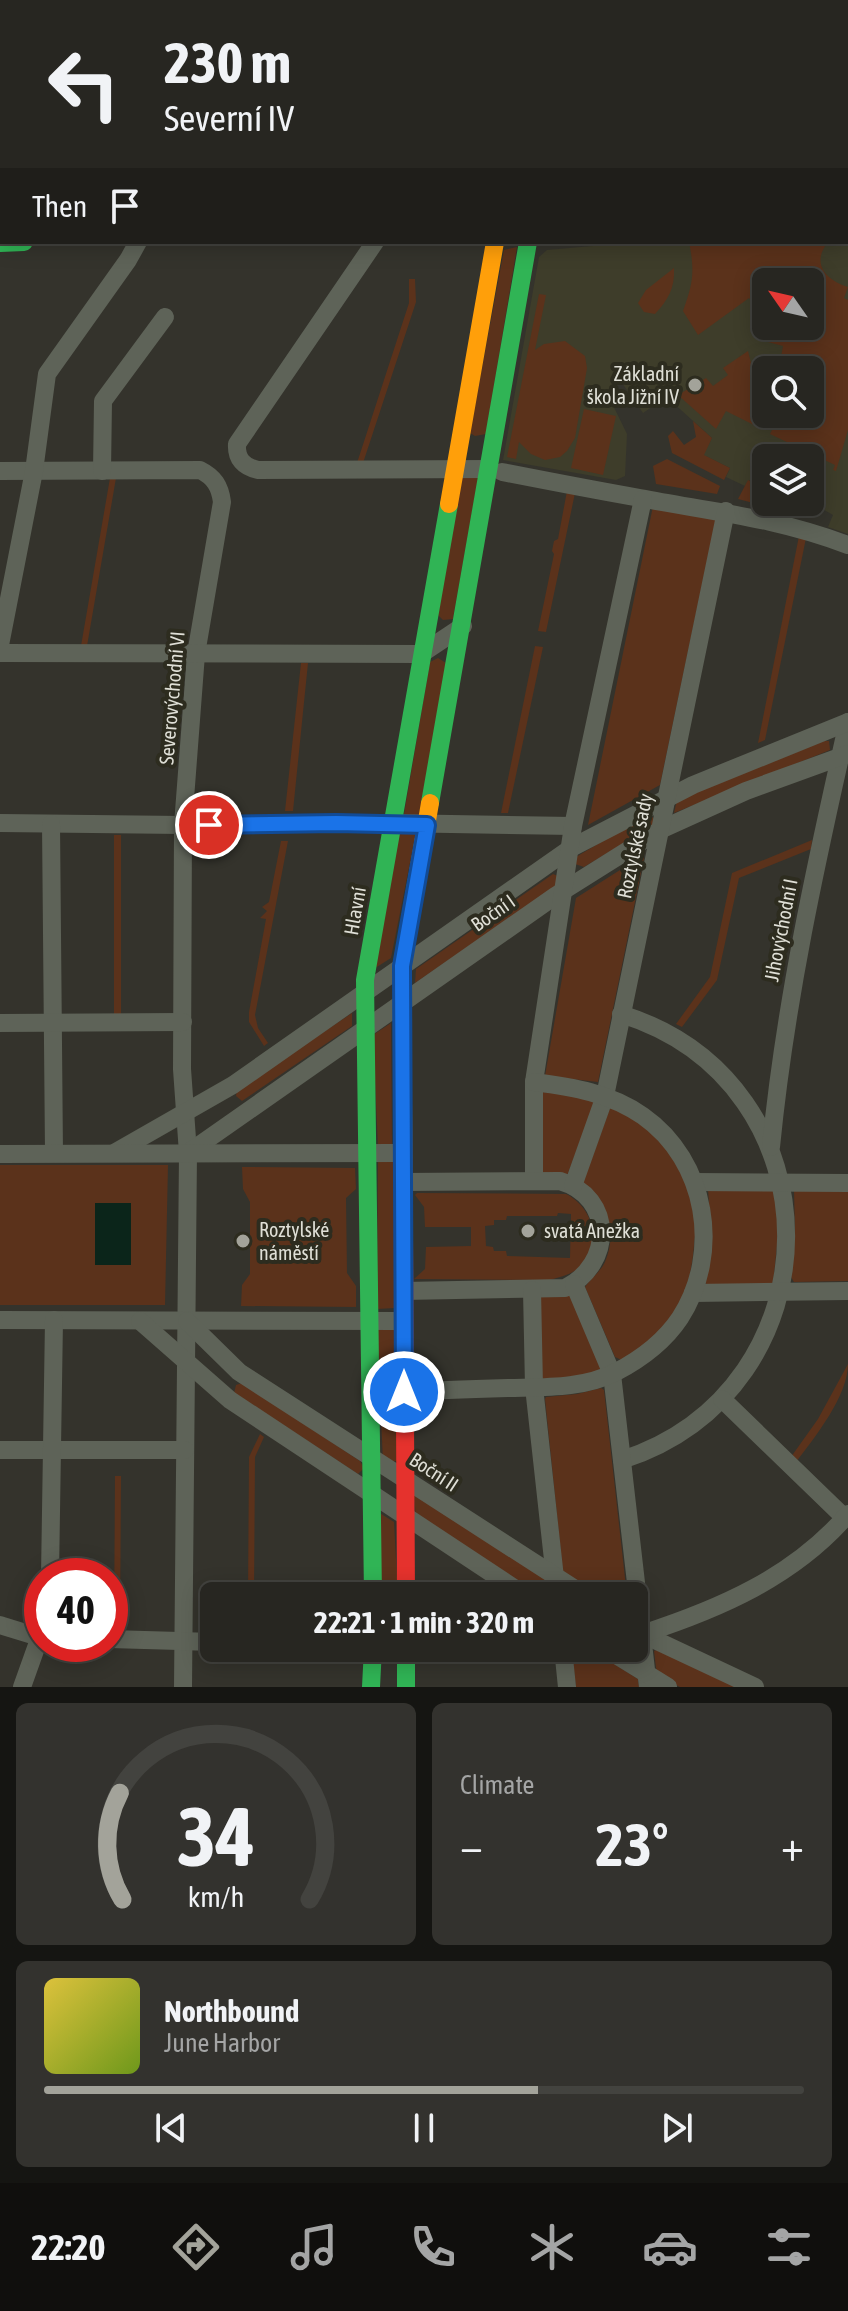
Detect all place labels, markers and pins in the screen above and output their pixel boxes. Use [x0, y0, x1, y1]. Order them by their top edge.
place label: Základní škola Jižní IV [587, 362, 679, 408]
marker: Základní škola Jižní IV [686, 376, 704, 394]
pin [175, 791, 243, 859]
place label: Roztylské náměstí [259, 1218, 329, 1264]
place label: svatá Anežka [544, 1219, 640, 1242]
marker: svatá Anežka [519, 1222, 537, 1240]
marker: Roztylské náměstí [234, 1232, 252, 1250]

